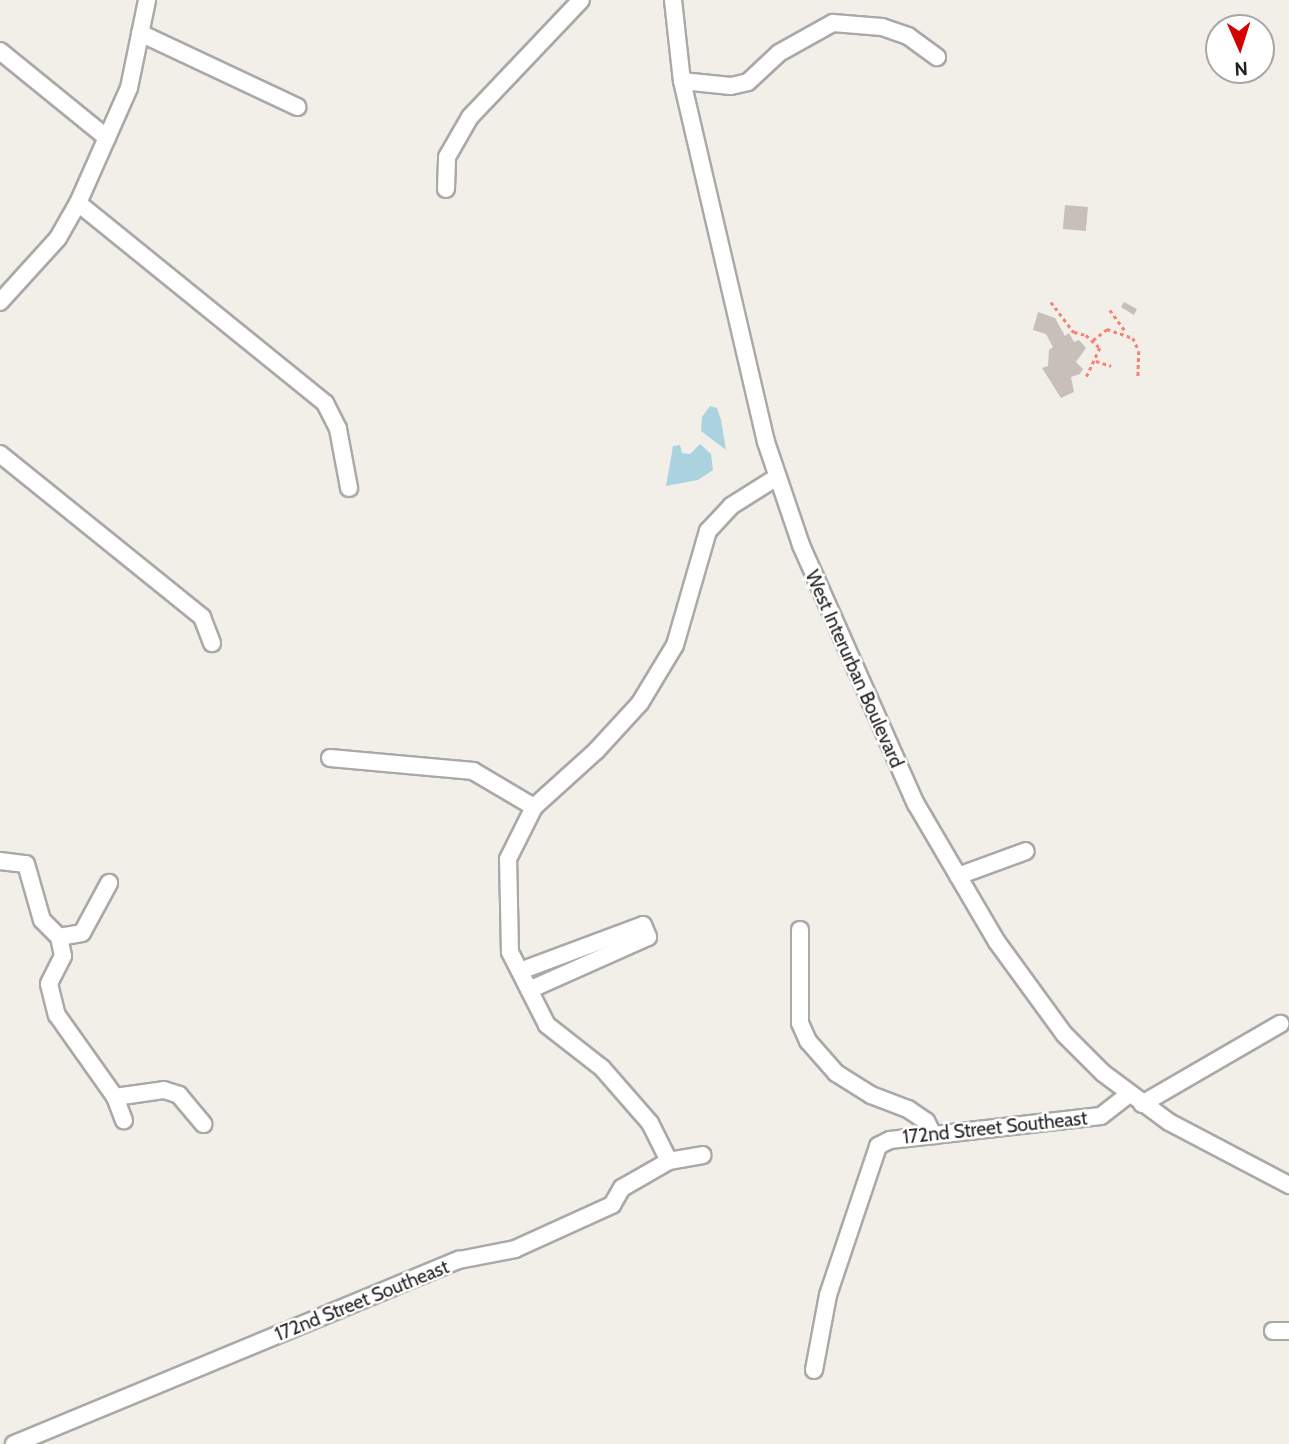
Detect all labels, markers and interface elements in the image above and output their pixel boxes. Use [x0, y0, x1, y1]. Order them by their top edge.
north arrow [1205, 14, 1275, 84]
text: N [1234, 57, 1248, 80]
street label: West Interurban Boulevard [800, 567, 908, 771]
street label: 172nd Street Southeast [902, 1107, 1088, 1149]
street label: 172nd Street Southeast [272, 1256, 452, 1346]

